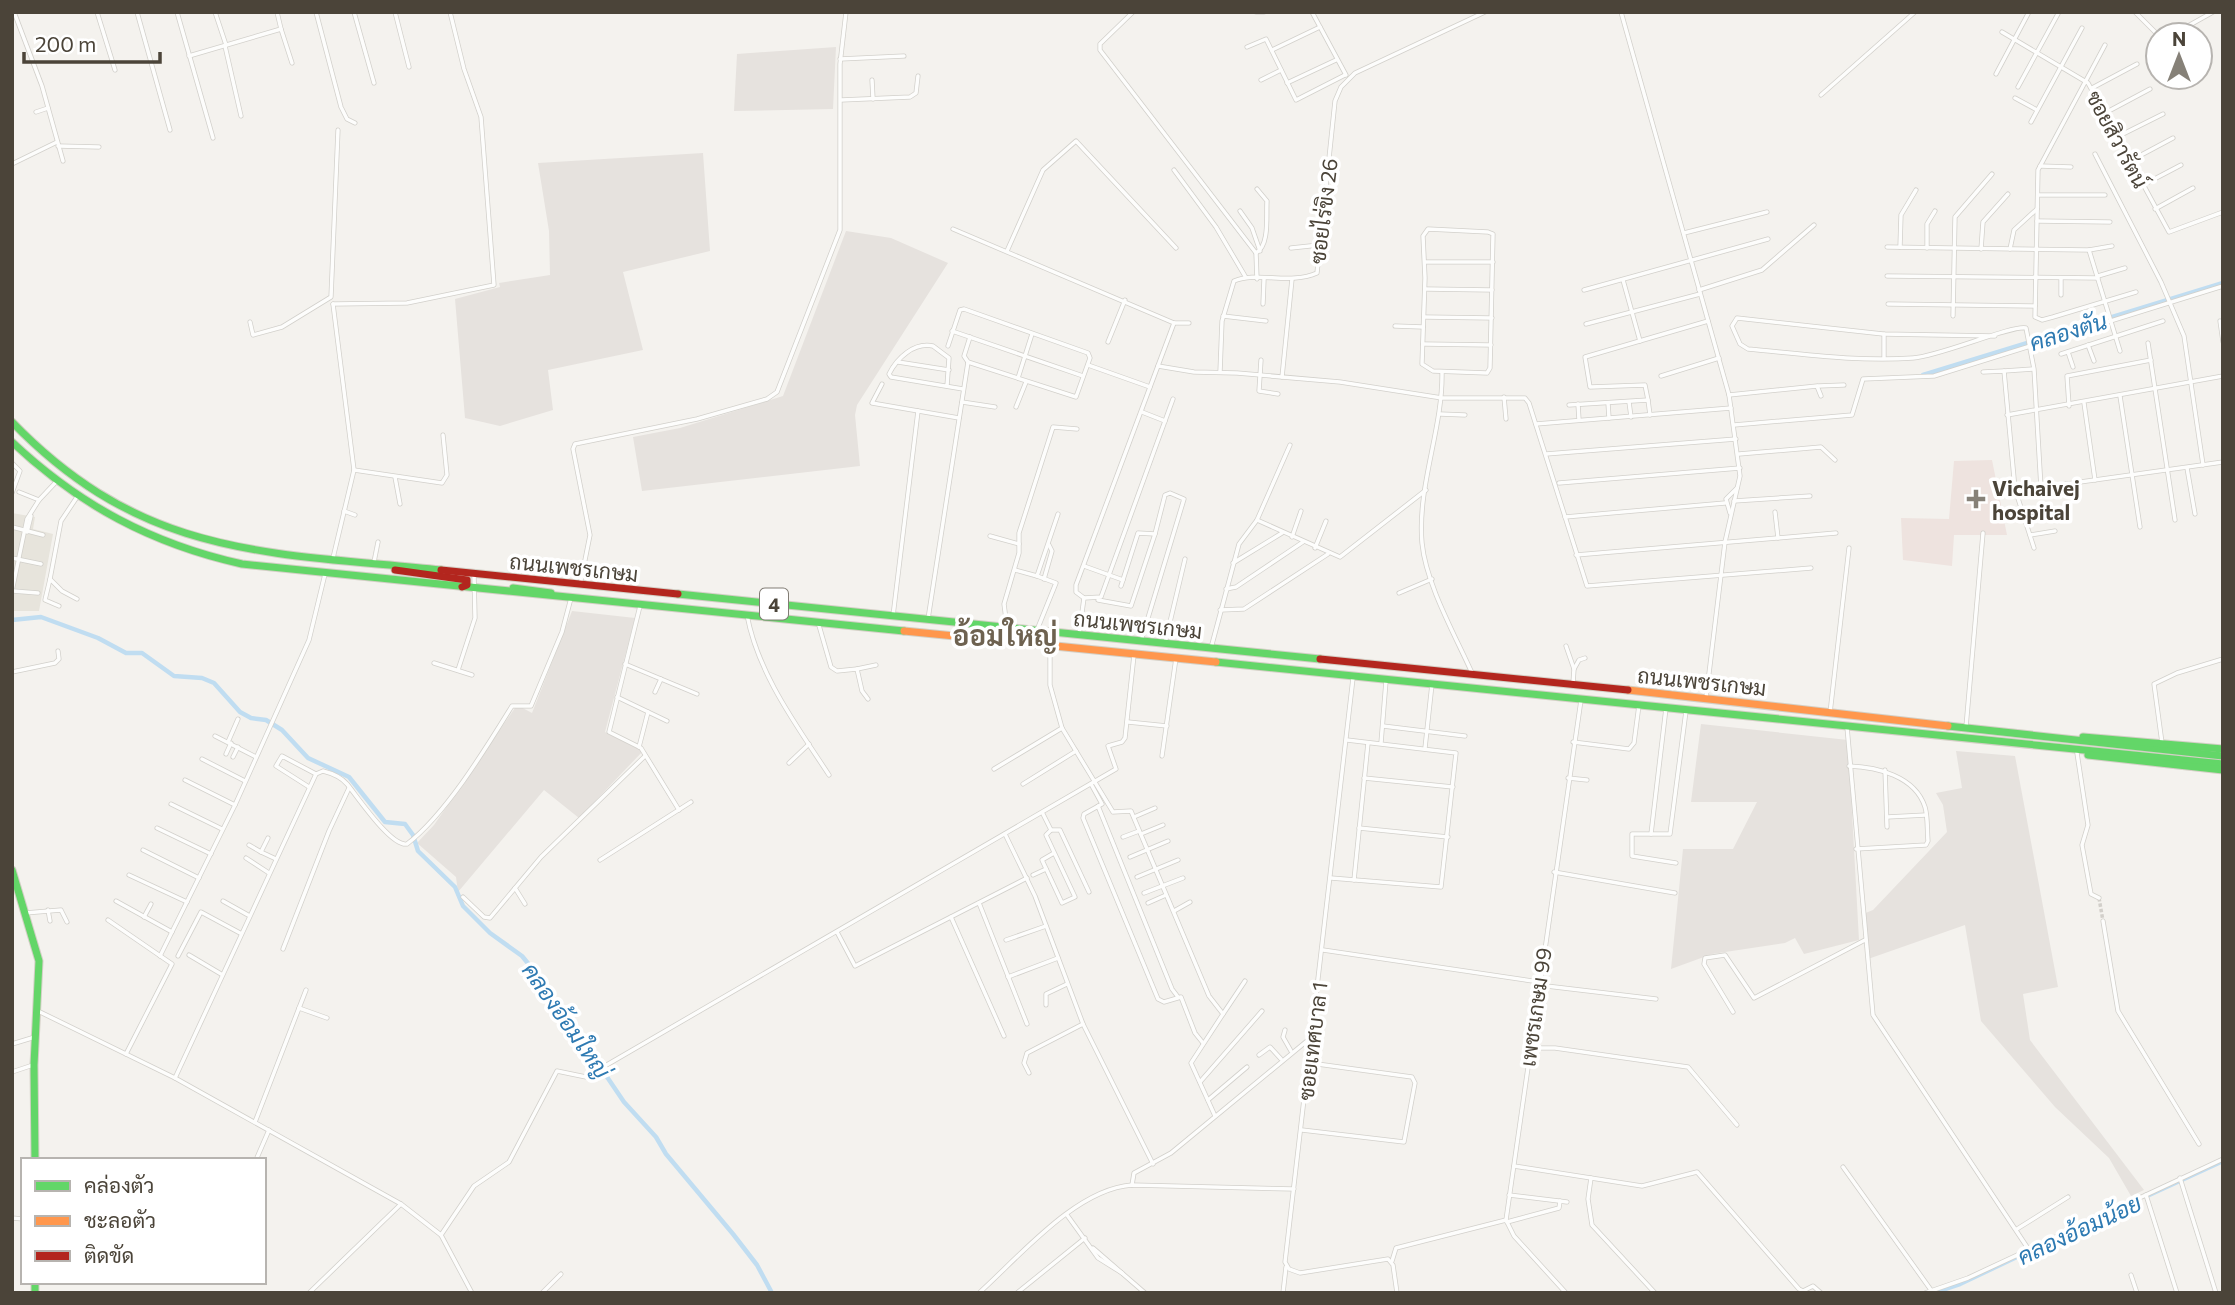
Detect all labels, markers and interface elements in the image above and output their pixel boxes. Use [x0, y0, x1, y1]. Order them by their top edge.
scale bar [24, 21, 161, 65]
north arrow [2144, 21, 2214, 91]
text: N [2172, 27, 2186, 50]
text: 200 m [35, 31, 96, 56]
street label: ซอยสิวารัตน์ [2082, 86, 2154, 192]
street label: ซอยไร่ขิง 26 [1304, 157, 1342, 265]
water label: คลองตัน [2026, 306, 2111, 356]
place label: Vichaivej hospital [1992, 475, 2080, 524]
marker: Vichaivej hospital [1966, 489, 1986, 509]
street label: ถนนเพชรเกษม [508, 548, 640, 586]
road number: 4 [760, 589, 788, 620]
street label: ถนนเพชรเกษม [1072, 605, 1204, 643]
district label: อ้อมใหญ่ [952, 617, 1058, 654]
street label: ถนนเพชรเกษม [1636, 662, 1768, 700]
street label: เพชรเกษม 99 [1514, 946, 1556, 1068]
water label: คลองอ้อมใหญ่ [516, 956, 619, 1085]
street label: ซอยเทศบาล 1 [1292, 980, 1332, 1102]
legend [21, 1158, 266, 1284]
text: คล่องตัว [84, 1172, 154, 1197]
water label: คลองอ้อมน้อย [2013, 1188, 2145, 1270]
text: ชะลอตัว [84, 1207, 156, 1232]
text: ติดขัด [84, 1242, 134, 1267]

